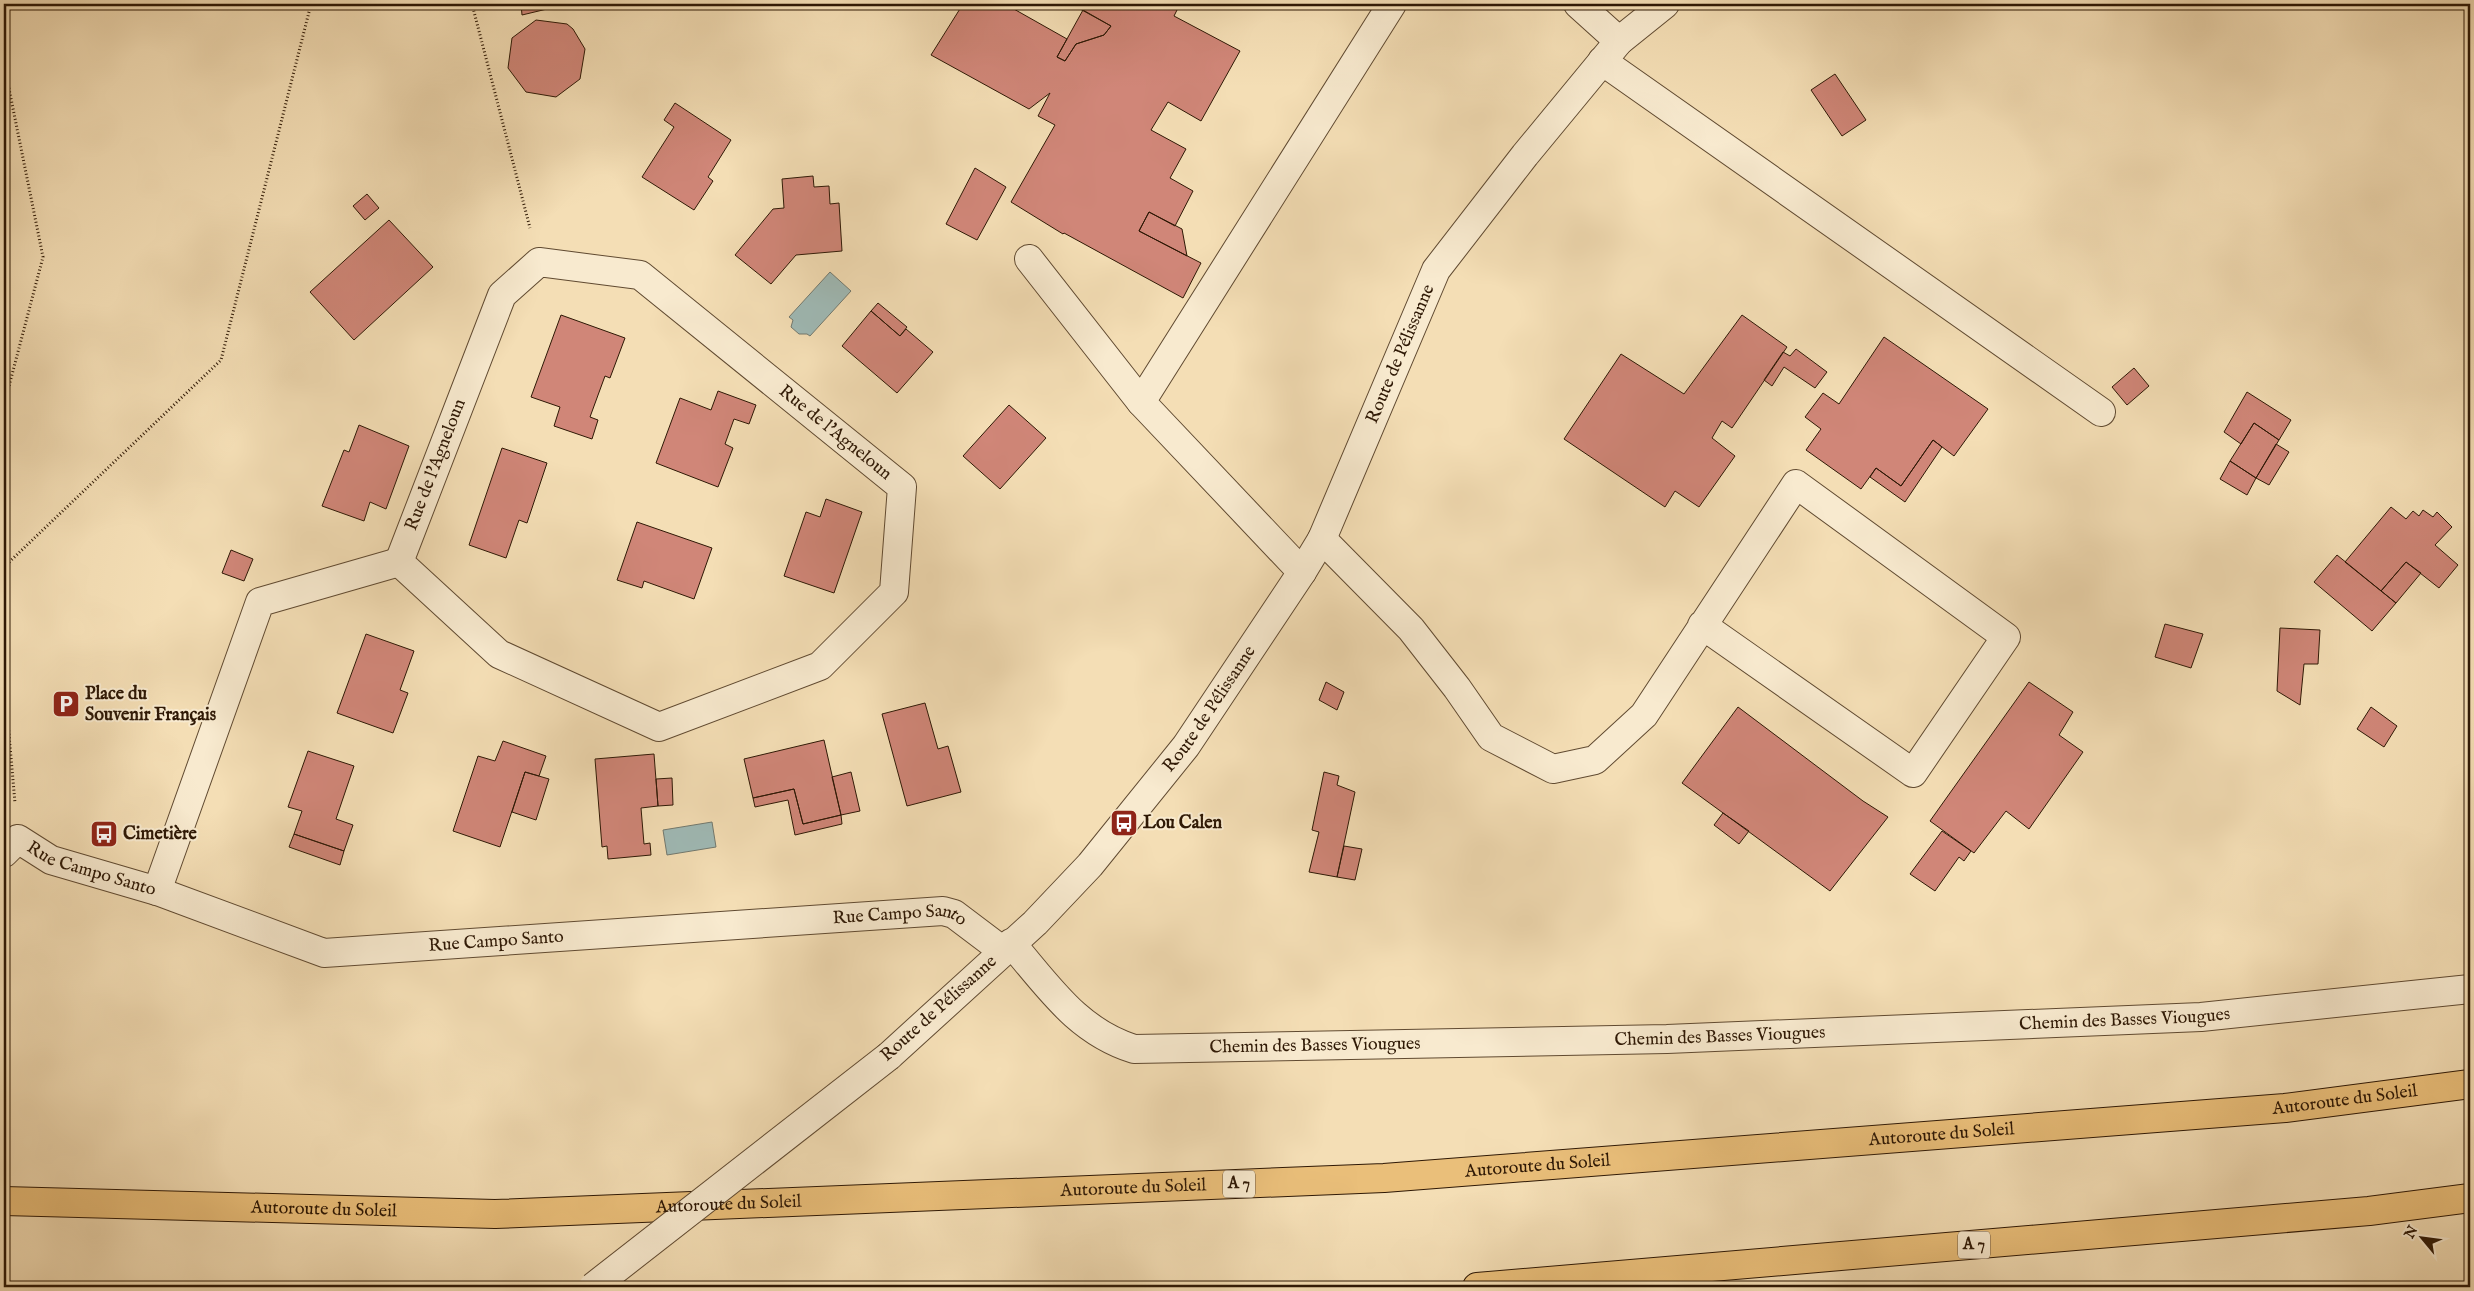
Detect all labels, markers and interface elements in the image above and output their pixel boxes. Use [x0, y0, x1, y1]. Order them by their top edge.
street label: Route de Pélissanne [1361, 281, 1440, 427]
street label: Rue de l'Agneloun [774, 380, 897, 486]
street label: Rue de l'Agneloun [400, 396, 472, 534]
street label: Route de Pélissanne [1158, 641, 1261, 777]
place label: Place du Souvenir Français [85, 683, 217, 727]
parking icon: Place du Souvenir Français [51, 689, 81, 719]
bus stop icon: Lou Calen [1109, 808, 1139, 838]
place label: Lou Calen [1143, 812, 1223, 835]
bus stop icon: Cimetière [89, 819, 119, 849]
place label: Cimetière [123, 823, 198, 846]
street label: Rue Campo Santo [22, 836, 159, 902]
street label: Rue Campo Santo [832, 900, 972, 931]
street label: Rue Campo Santo [428, 925, 565, 957]
street label: Route de Pélissanne [876, 951, 1002, 1067]
street label: Chemin des Basses Viougues [2019, 1003, 2231, 1036]
street label: Chemin des Basses Viougues [1614, 1021, 1826, 1051]
street label: Chemin des Basses Viougues [1209, 1032, 1421, 1059]
street label: Autoroute du Soleil [2271, 1079, 2419, 1121]
street label: Autoroute du Soleil [1867, 1118, 2015, 1152]
street label: Autoroute du Soleil [1463, 1149, 1611, 1183]
road number: A 7 [1223, 1170, 1255, 1198]
street label: Autoroute du Soleil [1059, 1174, 1207, 1203]
street label: Autoroute du Soleil [654, 1190, 802, 1219]
street label: Autoroute du Soleil [250, 1196, 397, 1223]
north arrow [2396, 1214, 2446, 1264]
text: N [2400, 1223, 2422, 1243]
road number: A 7 [1958, 1232, 1990, 1258]

